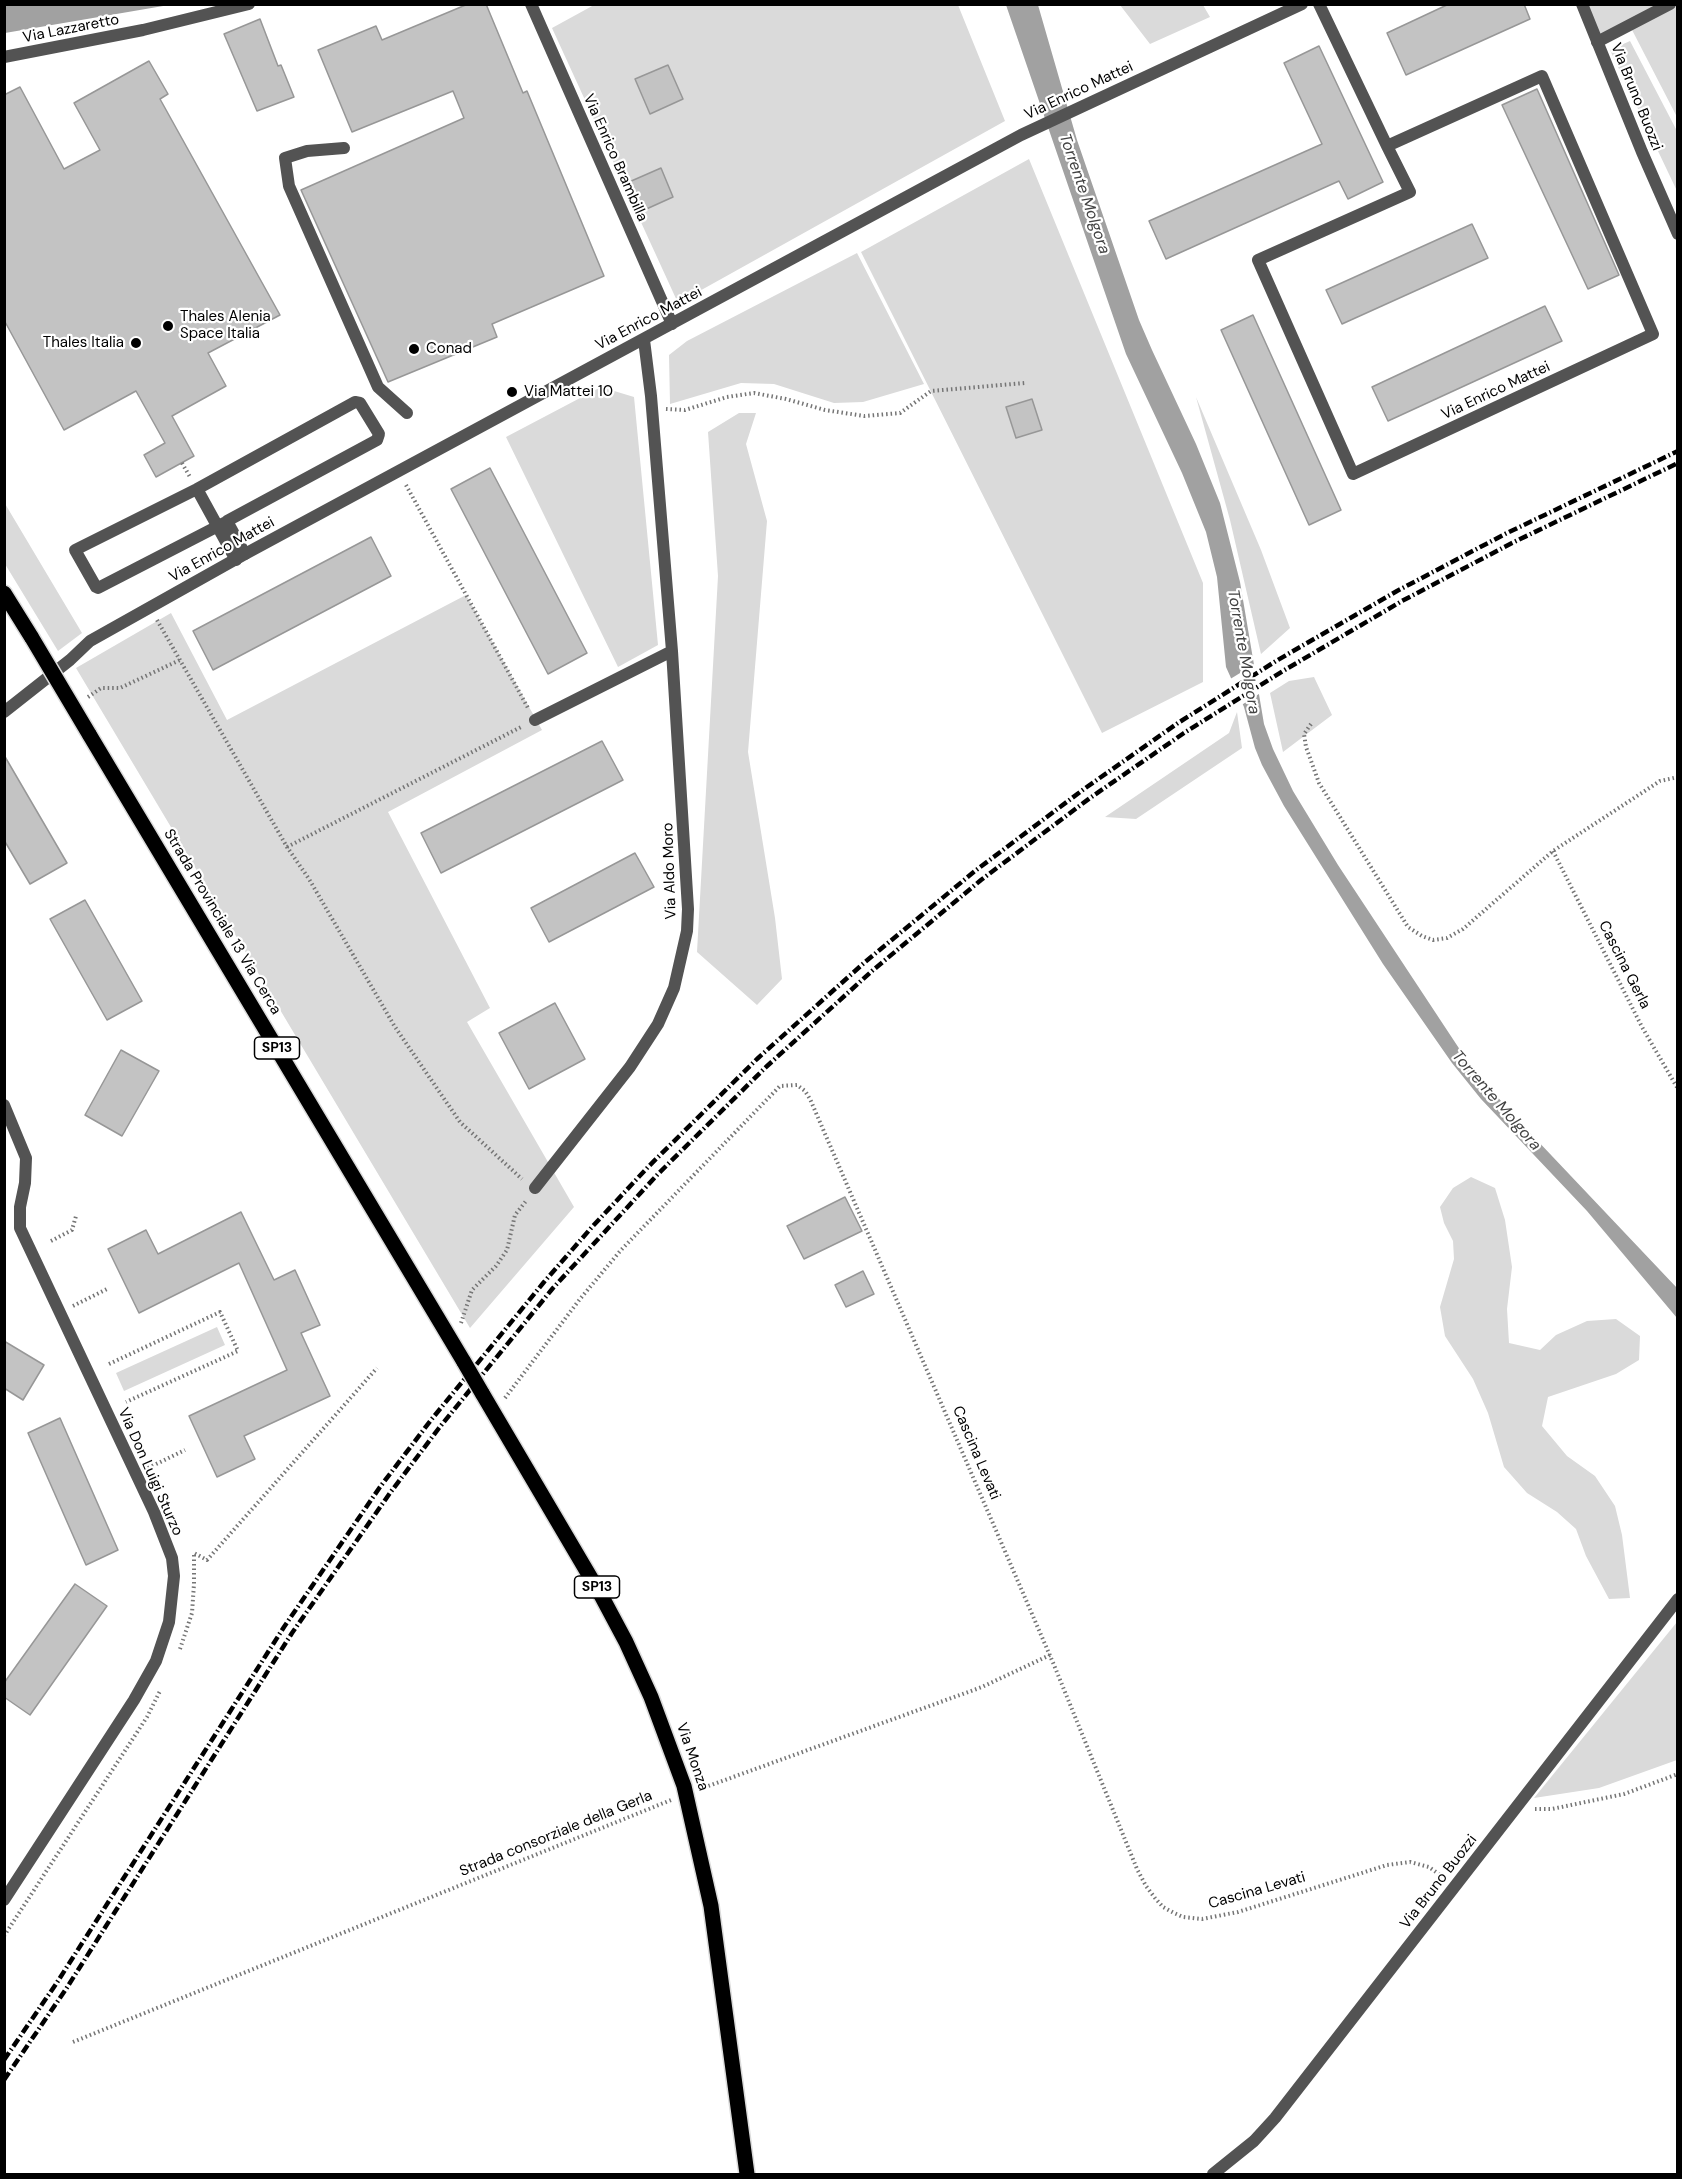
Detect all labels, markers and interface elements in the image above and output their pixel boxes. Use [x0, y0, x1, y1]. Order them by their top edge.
street label: Via Lazzaretto [21, 11, 121, 47]
street label: Via Bruno Buozzi [1606, 41, 1666, 153]
street label: Via Enrico Mattei [1022, 58, 1136, 124]
street label: Via Enrico Brambilla [579, 92, 651, 224]
water label: Torrente Molgora [1054, 131, 1114, 257]
street label: Via Enrico Mattei [593, 283, 705, 355]
place label: Thales Alenia Space Italia [180, 308, 271, 343]
marker: Thales Alenia Space Italia [161, 319, 175, 333]
place label: Thales Italia [43, 334, 124, 352]
marker: Thales Italia [129, 336, 143, 350]
place label: Conad [426, 340, 472, 358]
marker: Conad [407, 342, 421, 356]
street label: Via Enrico Mattei [1439, 358, 1553, 424]
place label: Via Mattei 10 [524, 383, 613, 401]
marker: Via Mattei 10 [505, 385, 519, 399]
street label: Via Enrico Mattei [166, 514, 278, 586]
water label: Torrente Molgora [1223, 588, 1263, 716]
street label: Via Aldo Moro [659, 822, 681, 920]
street label: Strada Provinciale 13 Via Cerca [159, 826, 285, 1018]
street label: Cascina Gerla [1594, 918, 1654, 1012]
road number: SP13 [254, 1037, 300, 1059]
water label: Torrente Molgora [1447, 1047, 1545, 1155]
street label: Cascina Levati [948, 1403, 1004, 1503]
street label: Via Don Luigi Sturzo [114, 1405, 186, 1539]
road number: SP13 [574, 1576, 620, 1598]
street label: Via Monza [672, 1721, 712, 1793]
street label: Strada consorziale della Gerla [457, 1787, 655, 1881]
street label: Via Bruno Buozzi [1397, 1831, 1481, 1933]
street label: Cascina Levati [1206, 1869, 1308, 1913]

